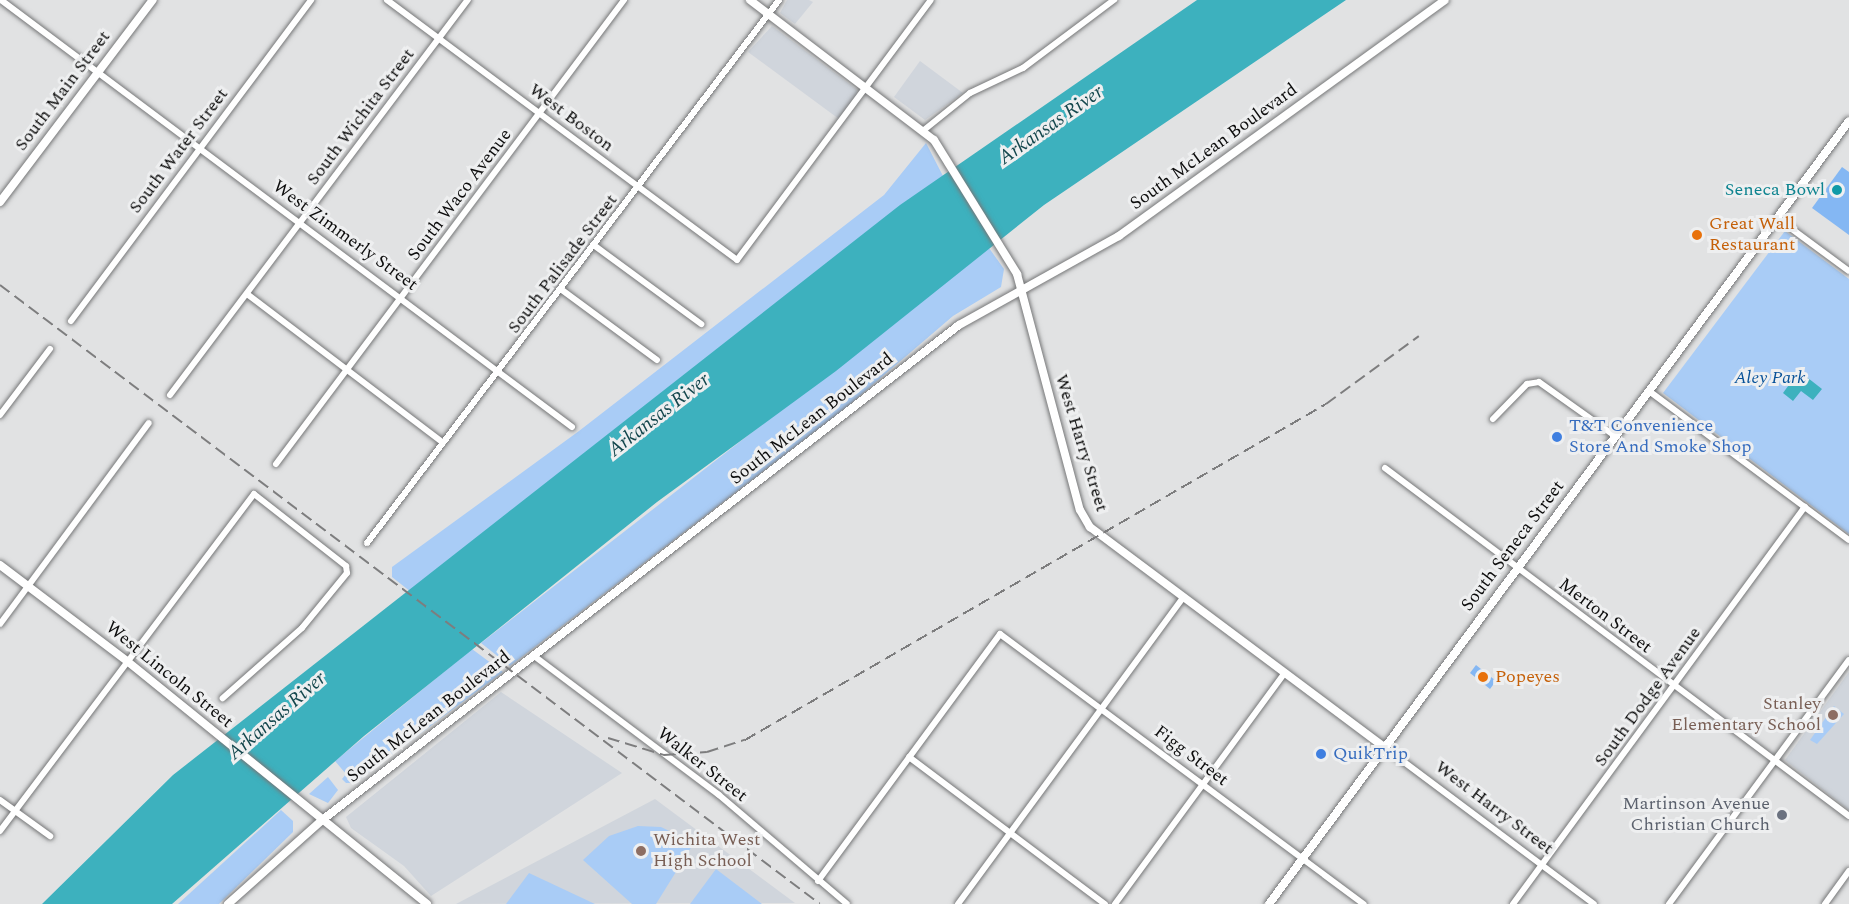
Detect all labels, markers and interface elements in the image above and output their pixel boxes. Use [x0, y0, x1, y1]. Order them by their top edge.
street label: South Main Street [11, 27, 115, 155]
street label: South Wichita Street [303, 44, 419, 190]
street label: West Boston [524, 79, 618, 157]
street label: South McLean Boulevard [1126, 79, 1302, 215]
water label: Arkansas River [994, 80, 1108, 170]
street label: South Water Street [125, 84, 233, 218]
street label: South Waco Avenue [403, 125, 517, 265]
street label: West Zimmerly Street [268, 176, 422, 296]
place label: Seneca Bowl [1725, 179, 1825, 201]
marker: Seneca Bowl [1830, 183, 1844, 197]
street label: South Palisade Street [504, 190, 622, 338]
place label: Great Wall Restaurant [1709, 214, 1795, 256]
marker: Great Wall Restaurant [1690, 228, 1704, 242]
street label: South McLean Boulevard [726, 348, 898, 490]
park label: Aley Park [1734, 367, 1806, 389]
water label: Arkansas River [603, 368, 715, 462]
street label: West Harry Street [1050, 372, 1112, 514]
place label: T&T Convenience Store And Smoke Shop [1569, 416, 1751, 458]
marker: T&T Convenience Store And Smoke Shop [1550, 430, 1564, 444]
street label: South Seneca Street [1457, 476, 1569, 616]
street label: Merton Street [1554, 574, 1656, 658]
street label: West Lincoln Street [101, 617, 237, 733]
street label: South Dodge Avenue [1590, 623, 1706, 771]
street label: South McLean Boulevard [343, 646, 515, 788]
place label: Popeyes [1495, 666, 1560, 688]
water label: Arkansas River [223, 667, 331, 765]
marker: Popeyes [1476, 670, 1490, 684]
place label: Stanley Elementary School [1671, 694, 1821, 736]
marker: Stanley Elementary School [1826, 708, 1840, 722]
street label: Figg Street [1150, 721, 1232, 791]
street label: Walker Street [653, 723, 751, 807]
place label: QuikTrip [1333, 743, 1408, 765]
marker: QuikTrip [1314, 747, 1328, 761]
street label: West Harry Street [1431, 756, 1557, 860]
place label: Martinson Avenue Christian Church [1622, 794, 1770, 836]
marker: Martinson Avenue Christian Church [1775, 808, 1789, 822]
place label: Wichita West High School [653, 830, 760, 872]
marker: Wichita West High School [634, 844, 648, 858]

